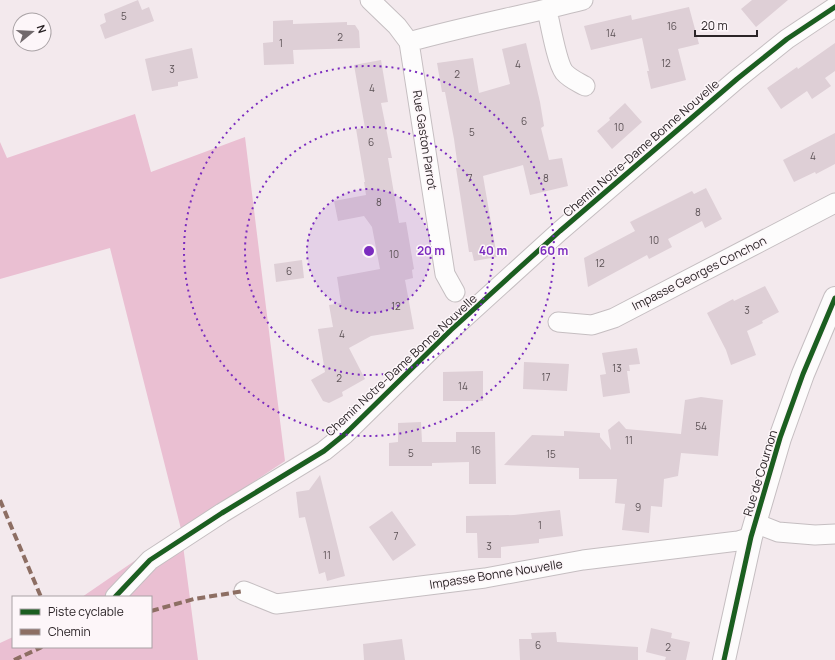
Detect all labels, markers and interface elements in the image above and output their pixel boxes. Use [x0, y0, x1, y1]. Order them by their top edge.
house number: 5 [121, 9, 127, 23]
north arrow [12, 12, 52, 52]
scale bar [695, 12, 757, 38]
text: 20 m [701, 17, 728, 34]
house number: 16 [667, 19, 677, 33]
text: N [34, 23, 50, 35]
house number: 14 [606, 26, 616, 40]
house number: 2 [337, 30, 343, 44]
house number: 1 [279, 36, 283, 50]
house number: 12 [661, 56, 671, 70]
house number: 4 [515, 57, 521, 71]
house number: 3 [169, 62, 175, 76]
house number: 2 [454, 67, 460, 81]
street label: Chemin Notre-Dame Bonne Nouvelle [559, 75, 723, 221]
house number: 4 [369, 81, 375, 95]
street label: Rue Gaston Parrot [409, 89, 441, 191]
house number: 6 [521, 114, 527, 128]
house number: 10 [614, 120, 624, 134]
house number: 5 [469, 125, 475, 139]
house number: 6 [368, 135, 374, 149]
house number: 4 [810, 149, 816, 163]
house number: 7 [467, 171, 473, 185]
house number: 8 [543, 171, 549, 185]
house number: 8 [376, 195, 382, 209]
house number: 8 [695, 205, 701, 219]
street label: Impasse Georges Conchon [629, 232, 769, 314]
house number: 10 [649, 233, 659, 247]
text: 20 m [417, 242, 445, 259]
text: 40 m [479, 242, 507, 259]
text: 60 m [540, 242, 568, 259]
centre of rings [362, 244, 376, 258]
house number: 10 [389, 247, 399, 261]
house number: 12 [595, 256, 605, 270]
house number: 6 [286, 264, 292, 278]
street label: Chemin Notre-Dame Bonne Nouvelle [321, 290, 481, 440]
house number: 12 [391, 299, 401, 313]
house number: 3 [744, 303, 750, 317]
house number: 4 [339, 327, 345, 341]
house number: 13 [612, 361, 622, 375]
house number: 17 [542, 370, 550, 384]
house number: 2 [336, 371, 342, 385]
house number: 14 [458, 379, 468, 393]
house number: 54 [695, 419, 707, 433]
street label: Rue de Cournon [739, 428, 781, 518]
house number: 11 [625, 433, 633, 447]
house number: 16 [471, 443, 481, 457]
house number: 5 [408, 446, 414, 460]
house number: 15 [546, 447, 556, 461]
house number: 9 [635, 500, 641, 514]
house number: 1 [538, 518, 542, 532]
house number: 7 [393, 529, 399, 543]
house number: 3 [486, 539, 492, 553]
house number: 11 [323, 548, 331, 562]
street label: Impasse Bonne Nouvelle [428, 555, 564, 593]
legend [12, 596, 152, 648]
text: Piste cyclable [48, 603, 124, 620]
text: Chemin [48, 623, 91, 640]
house number: 6 [535, 638, 541, 652]
house number: 2 [665, 640, 671, 654]

